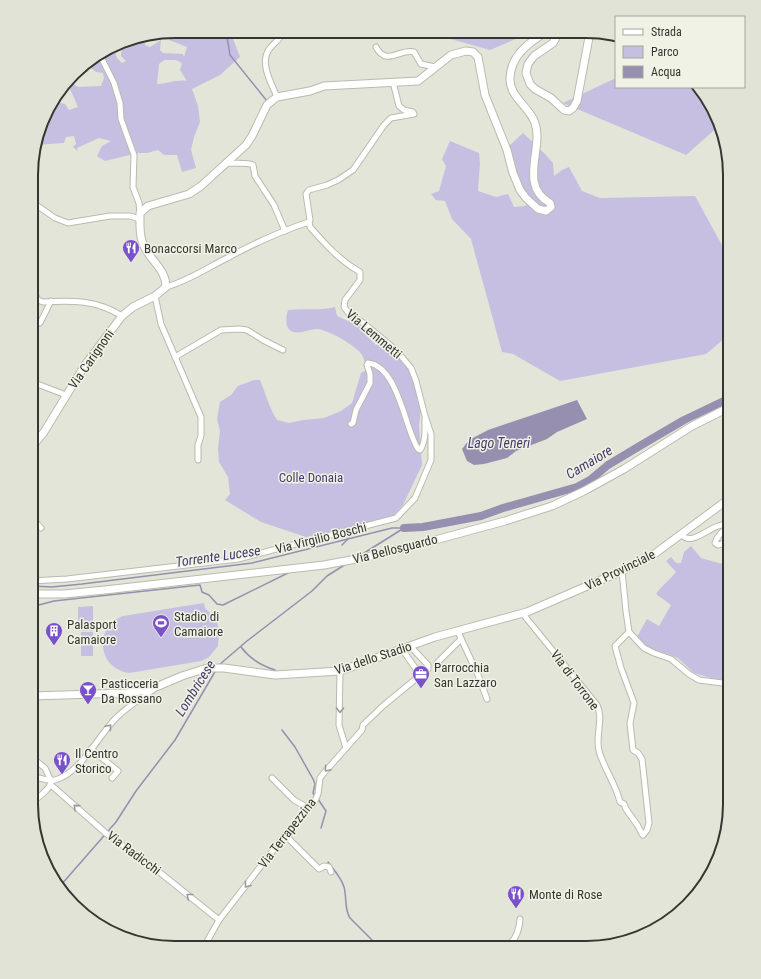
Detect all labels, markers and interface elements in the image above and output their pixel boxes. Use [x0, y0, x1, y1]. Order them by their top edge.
legend [615, 16, 745, 88]
text: Strada [651, 25, 682, 39]
text: Parco [651, 45, 678, 59]
text: Acqua [651, 65, 681, 79]
restaurant icon: Bonaccorsi Marco [121, 238, 141, 263]
place label: Bonaccorsi Marco [144, 241, 237, 256]
street label: Via Lemmetti [343, 306, 405, 362]
street label: Via Carignoni [65, 327, 117, 391]
water label: Lago Teneri [468, 435, 531, 451]
water label: Camaiore [563, 442, 615, 482]
park label: Colle Donaia [279, 470, 343, 485]
street label: Via Virgilio Boschi [274, 519, 368, 557]
street label: Via Bellosguardo [351, 531, 439, 567]
water label: Torrente Lucese [174, 542, 262, 570]
street label: Via Provinciale [583, 547, 657, 593]
place label: Stadio di Camaiore [174, 609, 223, 639]
sports icon: Stadio di Camaiore [151, 613, 171, 638]
place label: Palasport Camaiore [67, 617, 117, 647]
building icon: Palasport Camaiore [44, 621, 64, 646]
street label: Via dello Stadio [333, 638, 413, 678]
street label: Via di Torrone [548, 647, 602, 713]
water label: Lombricese [172, 657, 218, 719]
place label: Parrocchia San Lazzaro [434, 660, 497, 690]
office icon: Parrocchia San Lazzaro [411, 664, 431, 689]
place label: Pasticceria Da Rossano [101, 676, 162, 706]
bar icon: Pasticceria Da Rossano [78, 680, 98, 705]
one-way arrow [336, 707, 344, 713]
one-way arrow [104, 724, 111, 731]
place label: Il Centro Storico [75, 746, 118, 776]
restaurant icon: Il Centro Storico [52, 750, 72, 775]
one-way arrow [325, 764, 332, 772]
street label: Via Terrapezzina [255, 795, 319, 871]
one-way arrow [73, 805, 80, 812]
street label: Via Radicchi [104, 828, 164, 878]
one-way arrow [244, 880, 251, 887]
restaurant icon: Monte di Rose [506, 884, 526, 909]
place label: Monte di Rose [529, 887, 602, 902]
one-way arrow [186, 893, 193, 900]

